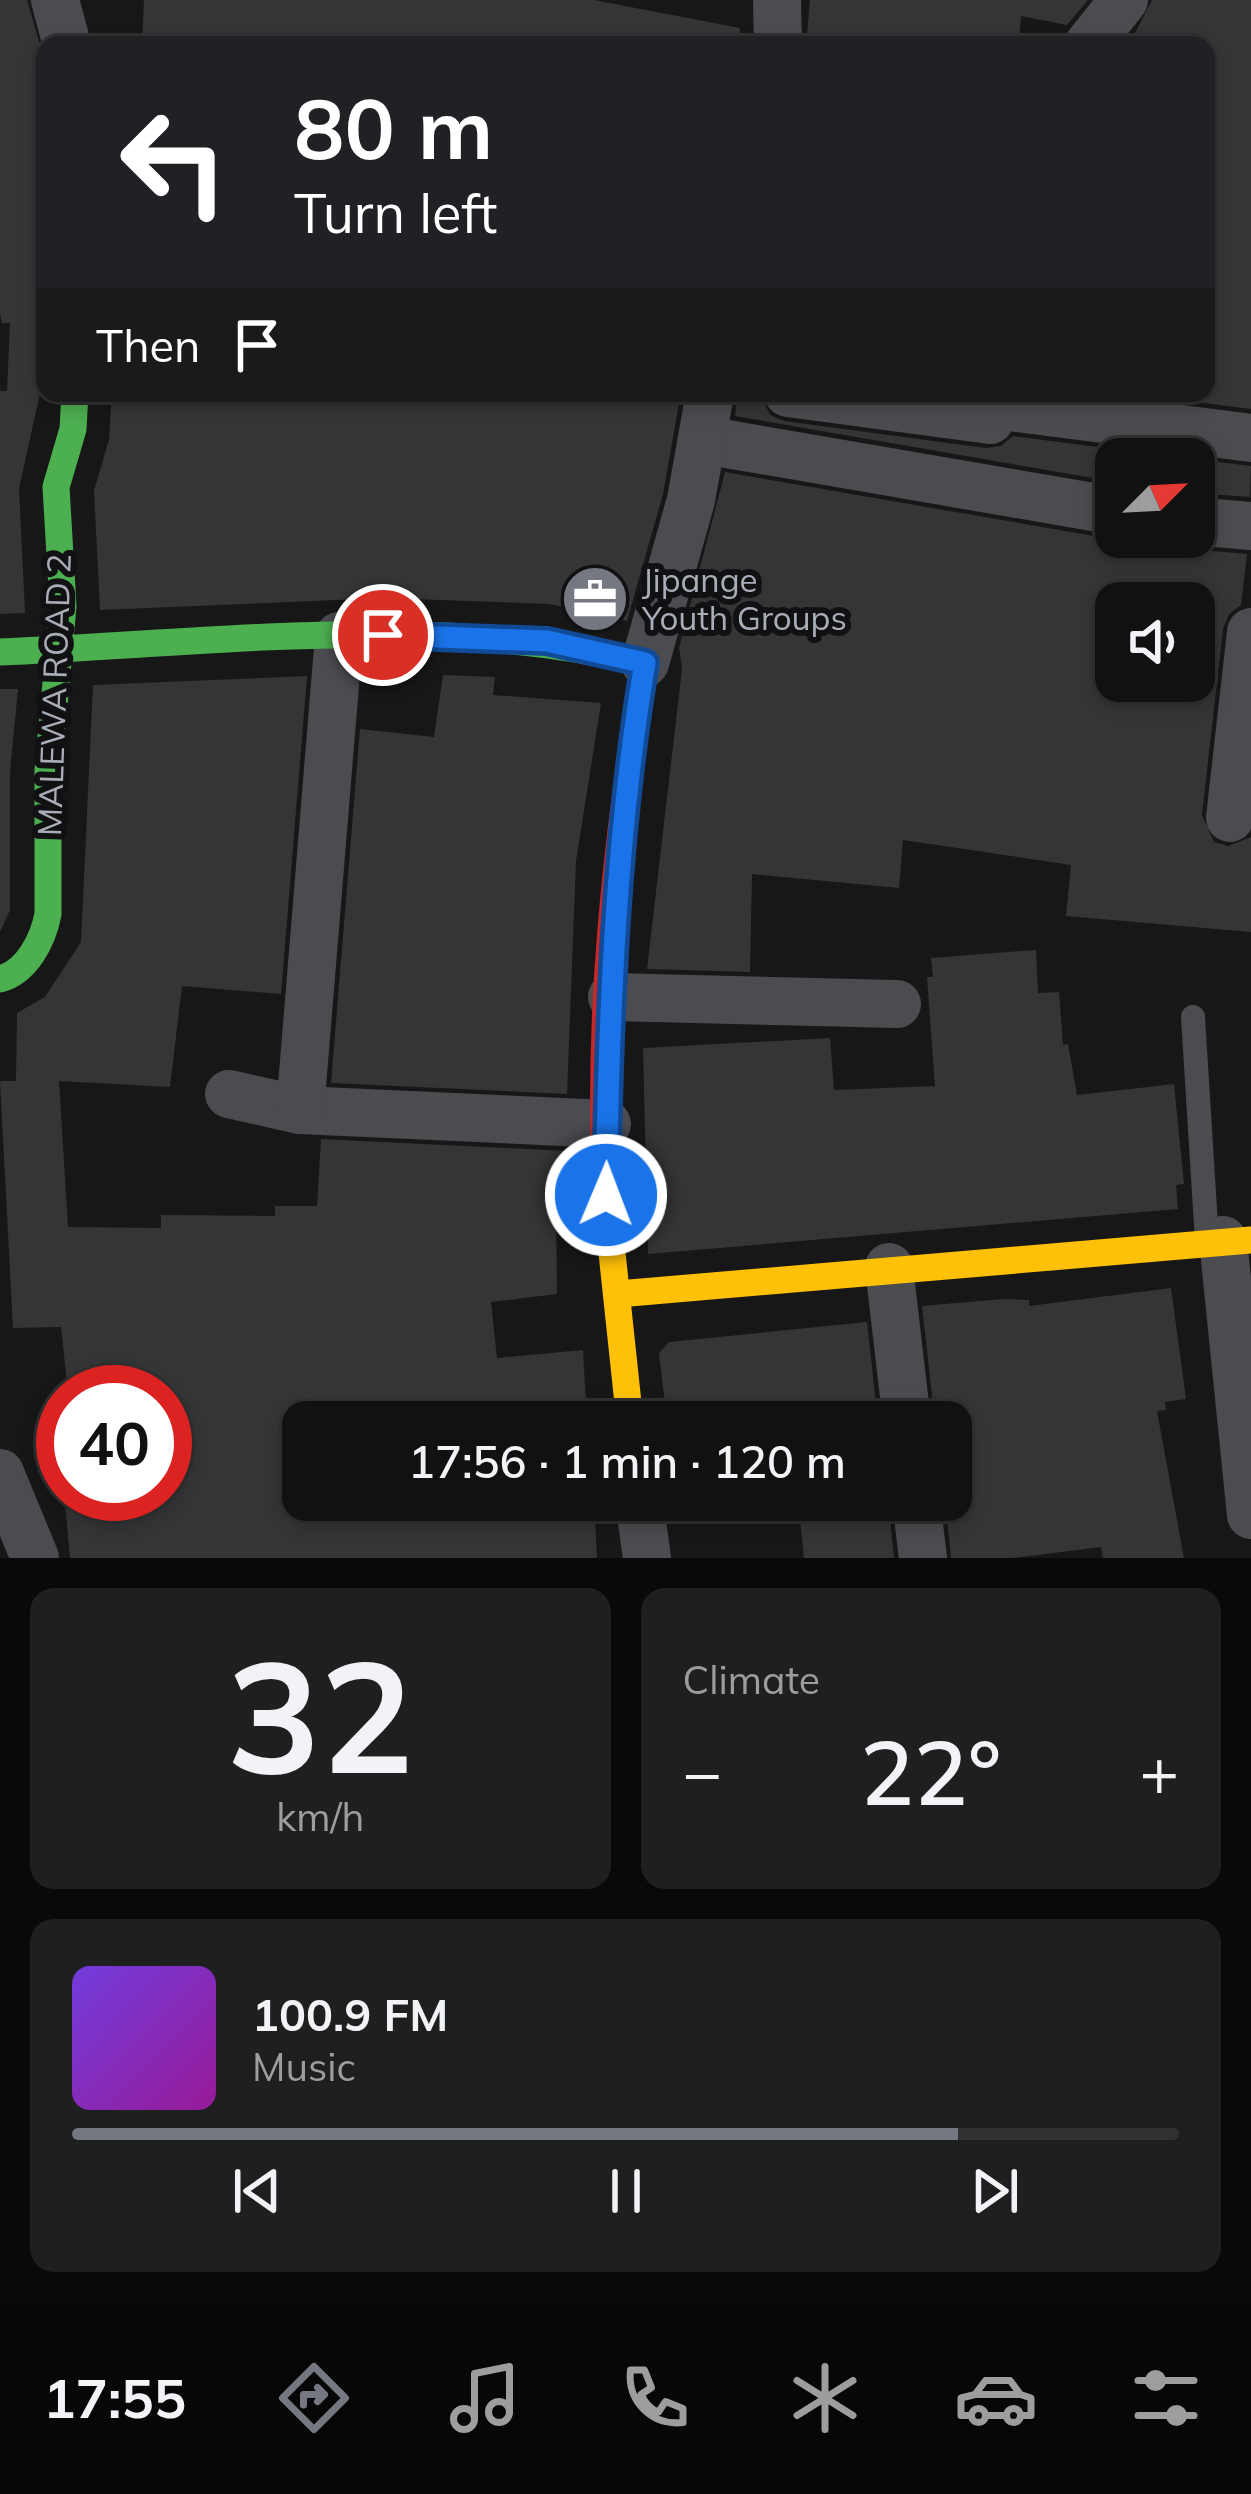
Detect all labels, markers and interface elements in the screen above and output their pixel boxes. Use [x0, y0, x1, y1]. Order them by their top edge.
text: 80 m [294, 75, 493, 180]
icon: left [96, 84, 252, 240]
text: Turn left [294, 179, 497, 247]
icon: arrive [224, 312, 290, 378]
text: Then [96, 317, 200, 373]
north arrow [1095, 438, 1215, 558]
map controls [1095, 438, 1215, 702]
street label: MALEWA ROAD 2 [28, 553, 79, 837]
place label: Jipange Youth Groups [641, 559, 847, 638]
office icon: Jipange Youth Groups [560, 564, 630, 634]
button: sound [1095, 582, 1215, 702]
pin [332, 584, 434, 686]
icon: arrive [350, 602, 416, 668]
position arrow [543, 1132, 669, 1258]
speed limit sign: 40 [36, 1365, 192, 1521]
text: 17:56 · 1 min · 120 m [408, 1433, 846, 1489]
text: 32 [227, 1616, 414, 1812]
text: Climate [683, 1655, 820, 1704]
text: 22° [860, 1715, 1002, 1828]
text: − [683, 1730, 722, 1813]
text: + [1139, 1730, 1179, 1813]
text: km/h [276, 1792, 364, 1841]
text: 100.9 FM [252, 1986, 448, 2042]
text: Music [252, 2042, 356, 2091]
icon: previous [224, 2158, 290, 2224]
icon: pause [593, 2158, 659, 2224]
icon: next [962, 2158, 1028, 2224]
icon: directions [272, 2356, 356, 2440]
icon: music [443, 2356, 527, 2440]
icon: phone [613, 2356, 697, 2440]
icon: climate [783, 2356, 867, 2440]
icon: car [954, 2356, 1038, 2440]
icon: filters [1124, 2356, 1208, 2440]
text: 17:55 [43, 2364, 186, 2432]

